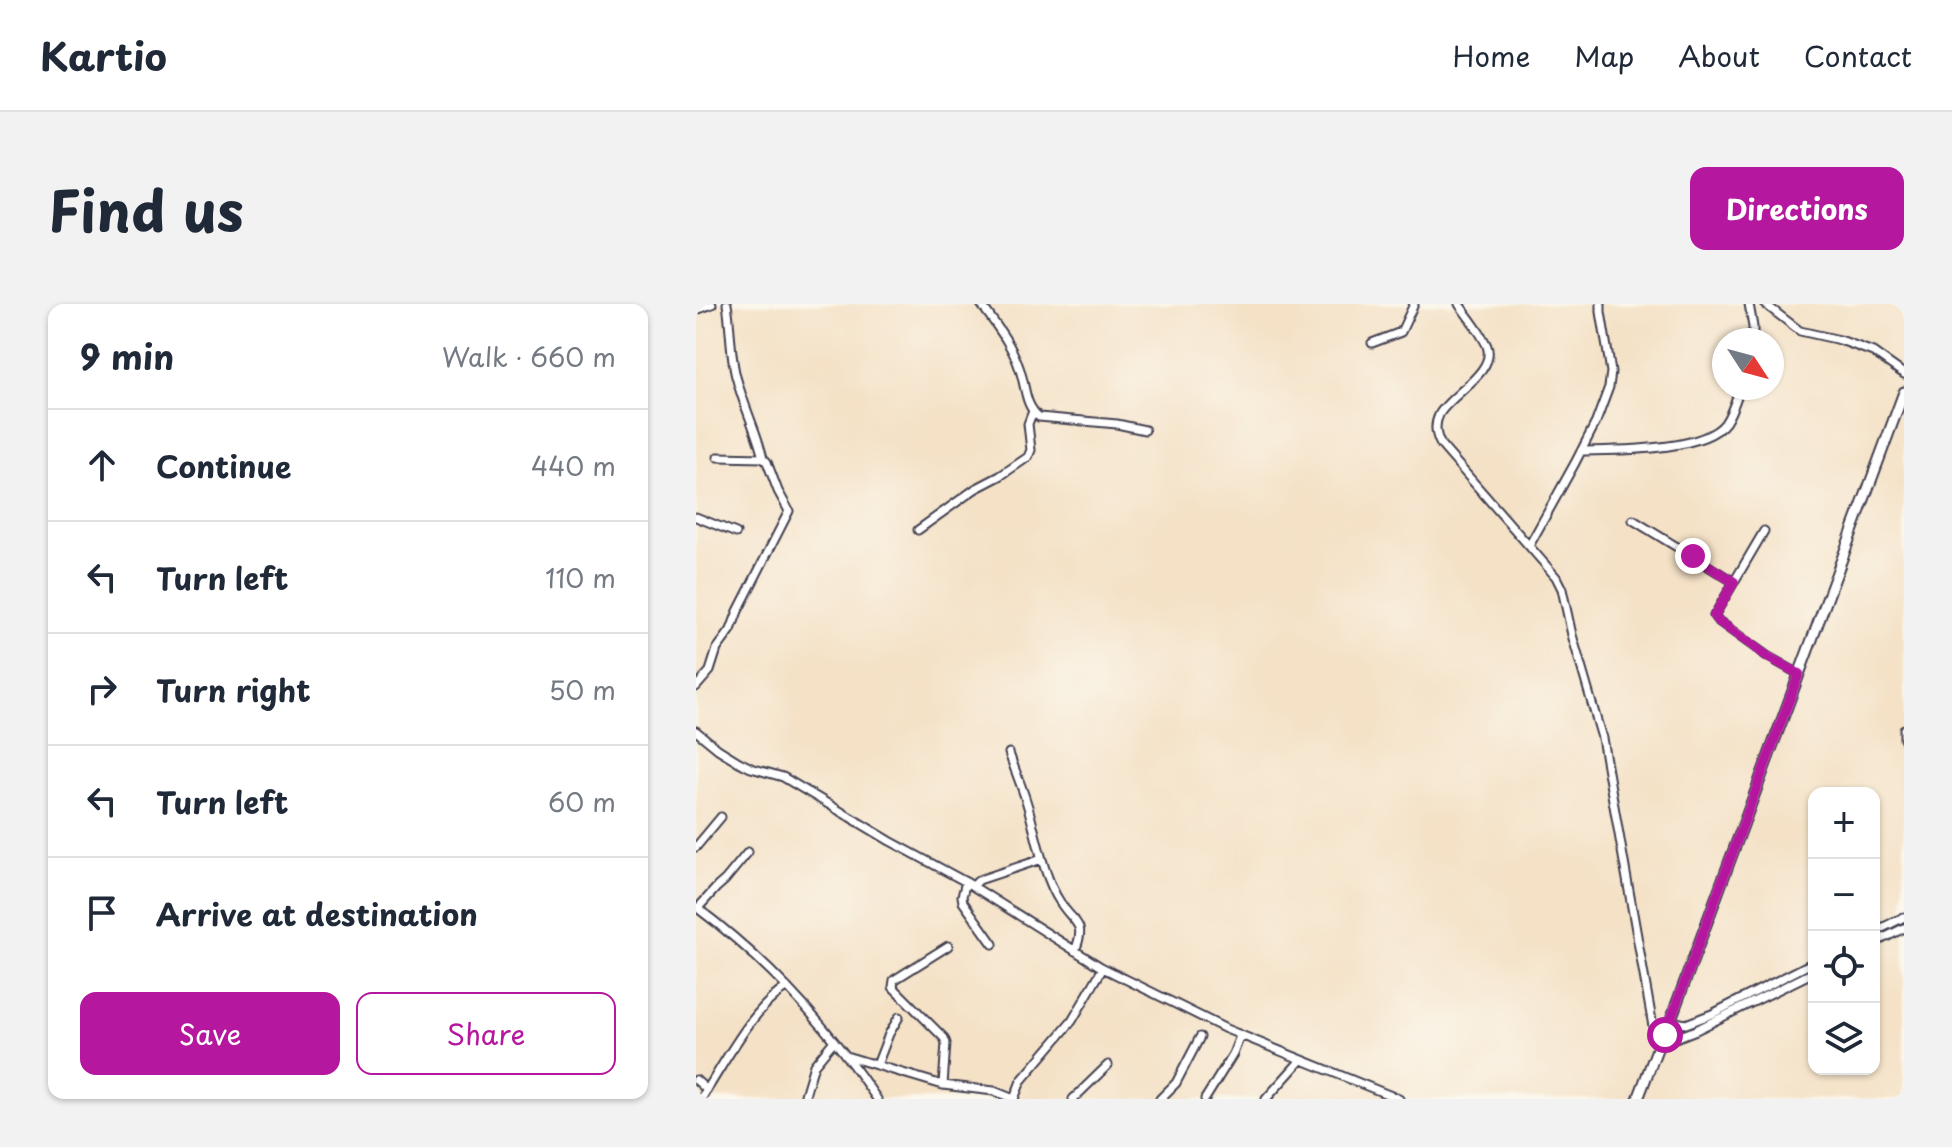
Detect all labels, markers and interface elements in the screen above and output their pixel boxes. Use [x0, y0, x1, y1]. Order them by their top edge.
text: Kartio [40, 27, 167, 84]
text: Home [1452, 34, 1530, 77]
text: Map [1574, 34, 1634, 77]
text: About [1678, 34, 1760, 77]
text: Contact [1804, 34, 1912, 77]
text: Find us [48, 166, 244, 251]
button: Directions [1690, 167, 1904, 250]
north arrow [1712, 328, 1784, 400]
text: 9 min [80, 330, 174, 382]
text: Walk · 660 m [442, 337, 616, 376]
icon: ahead [80, 443, 124, 487]
text: Continue [156, 443, 291, 488]
text: 440 m [531, 446, 616, 485]
route end [1675, 538, 1711, 574]
icon: left [80, 555, 124, 599]
text: Turn left [156, 555, 288, 600]
text: 110 m [545, 558, 616, 597]
icon: right [80, 667, 124, 711]
text: Turn right [156, 667, 311, 712]
text: 50 m [549, 670, 616, 709]
icon: left [80, 779, 124, 823]
text: Turn left [156, 779, 288, 824]
text: 60 m [548, 782, 616, 821]
map controls [1808, 787, 1880, 1075]
button: + [1808, 787, 1880, 859]
button: − [1808, 859, 1880, 931]
icon: arrive [80, 891, 124, 935]
text: Arrive at destination [156, 891, 478, 936]
button: locate [1808, 931, 1880, 1003]
button: Save [80, 992, 340, 1075]
button: Share [356, 992, 616, 1075]
button: layers [1808, 1003, 1880, 1075]
route start [1647, 1017, 1683, 1053]

